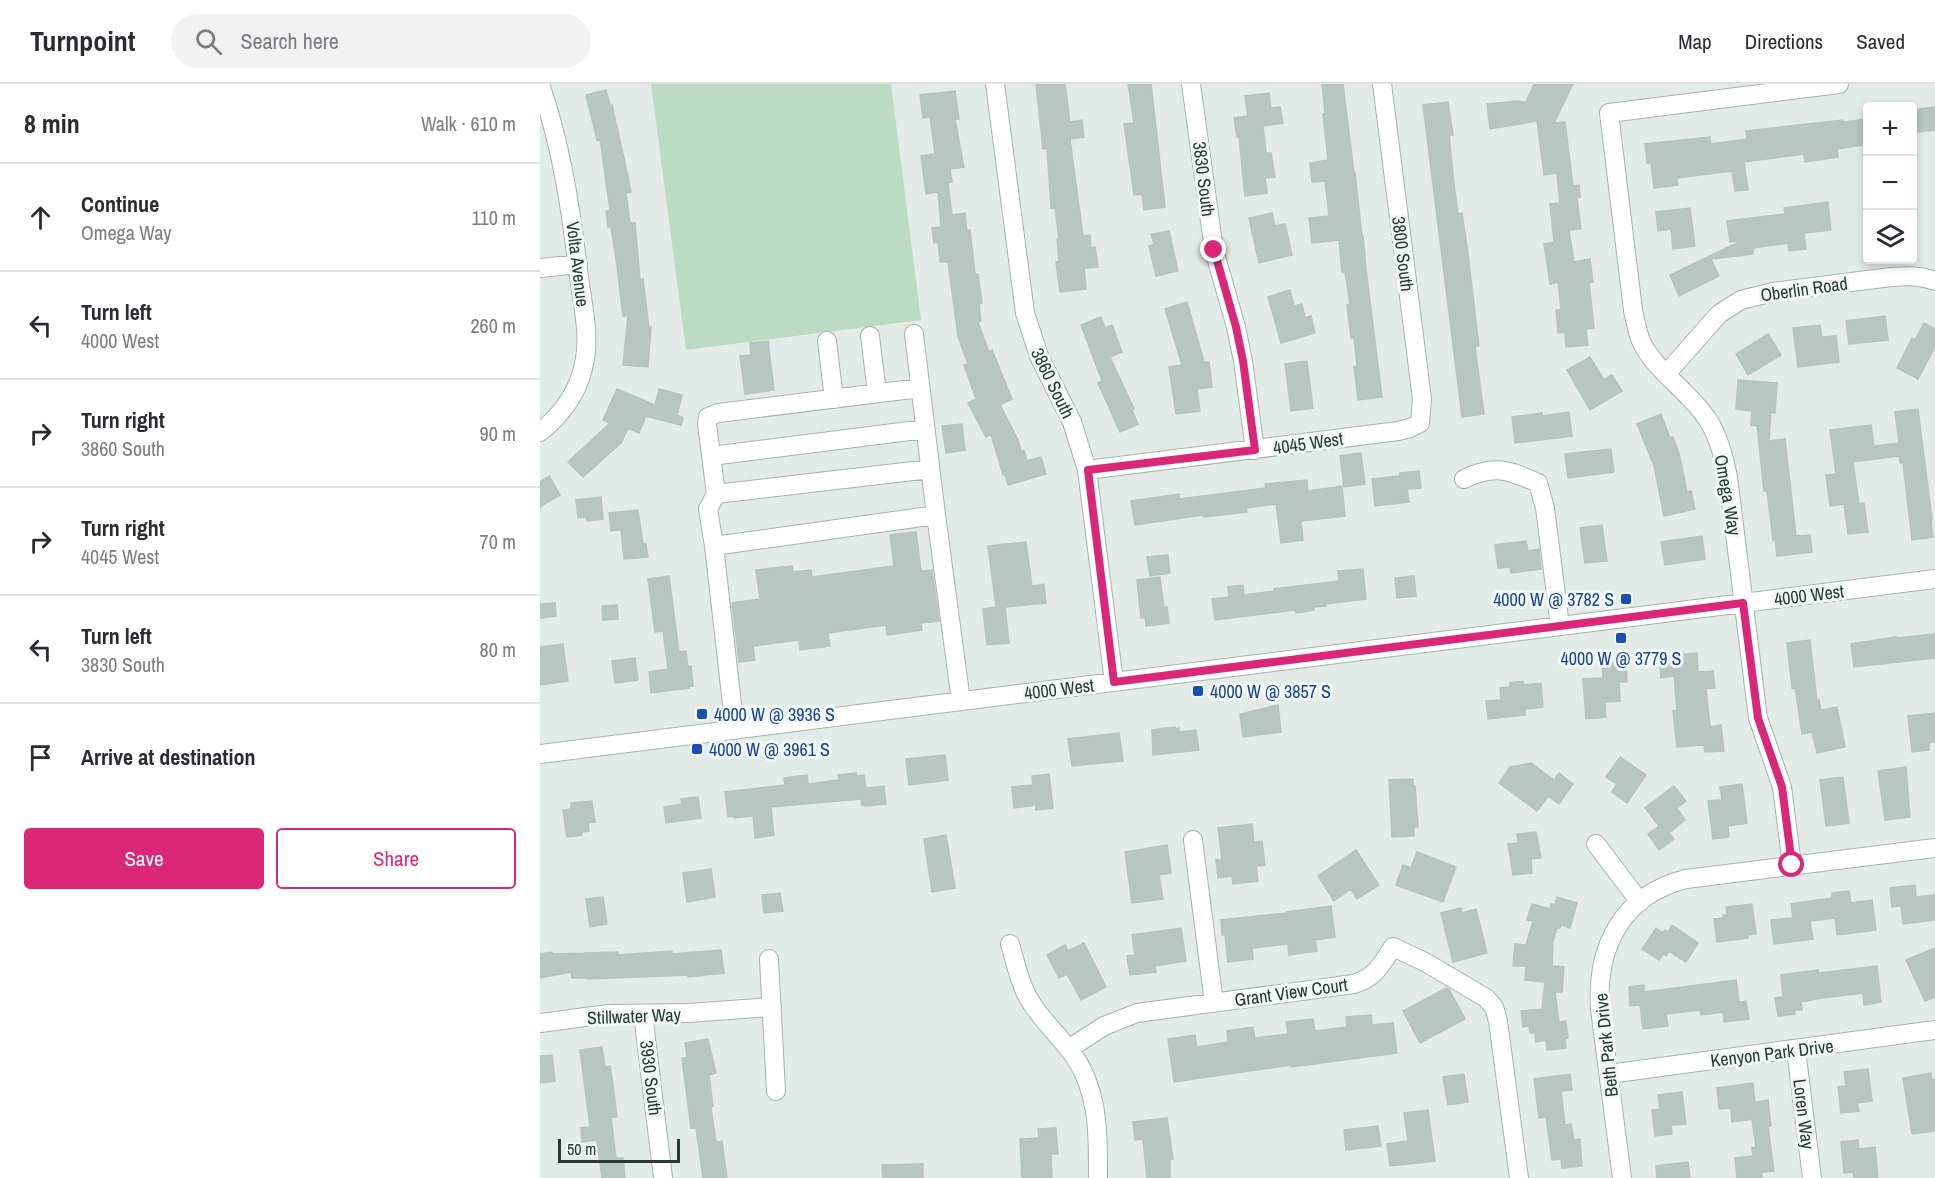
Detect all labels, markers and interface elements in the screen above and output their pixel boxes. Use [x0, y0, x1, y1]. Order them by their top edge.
search box [171, 14, 591, 68]
text: Turnpoint [30, 22, 135, 60]
icon: search [192, 25, 225, 58]
text: Search here [240, 26, 339, 56]
text: Map [1678, 27, 1712, 56]
text: Directions [1745, 27, 1823, 56]
text: Saved [1856, 27, 1905, 56]
map controls [1863, 102, 1917, 264]
button: + [1863, 102, 1917, 156]
text: 8 min [24, 106, 80, 141]
text: Walk · 610 m [421, 110, 516, 137]
street label: 3830 South [1187, 140, 1221, 218]
button: − [1863, 156, 1917, 210]
text: Continue [81, 189, 159, 219]
icon: ahead [24, 201, 57, 234]
text: 110 m [472, 204, 516, 231]
button: layers [1863, 210, 1917, 264]
street label: 3800 South [1386, 215, 1420, 293]
text: Omega Way [81, 219, 172, 246]
street label: Volta Avenue [560, 220, 596, 308]
route end [1200, 236, 1226, 262]
street label: Oberlin Road [1759, 271, 1849, 307]
text: Turn left [81, 297, 152, 327]
icon: left [24, 309, 57, 342]
text: 260 m [470, 312, 516, 339]
text: 4000 West [81, 327, 159, 354]
street label: 3860 South [1025, 344, 1081, 422]
text: Turn right [81, 405, 165, 435]
icon: right [24, 417, 57, 450]
text: 90 m [480, 420, 516, 447]
street label: 4045 West [1271, 426, 1345, 460]
text: 3860 South [81, 435, 165, 462]
street label: Omega Way [1709, 453, 1747, 538]
text: Turn right [81, 513, 165, 543]
icon: right [24, 525, 57, 558]
text: 70 m [480, 528, 516, 555]
text: 4045 West [81, 543, 159, 570]
street label: 4000 West [1773, 578, 1845, 612]
place label: 4000 W @ 3782 S [1493, 587, 1614, 612]
marker: 4000 W @ 3782 S [1619, 592, 1633, 606]
text: Turn left [81, 621, 152, 651]
marker: 4000 W @ 3779 S [1614, 631, 1628, 645]
icon: left [24, 633, 57, 666]
text: 80 m [480, 636, 516, 663]
place label: 4000 W @ 3779 S [1561, 646, 1682, 671]
text: 3830 South [81, 651, 165, 678]
street label: 4000 West [1023, 672, 1095, 706]
place label: 4000 W @ 3857 S [1210, 679, 1331, 704]
marker: 4000 W @ 3857 S [1191, 684, 1205, 698]
place label: 4000 W @ 3936 S [714, 702, 835, 727]
marker: 4000 W @ 3936 S [695, 707, 709, 721]
place label: 4000 W @ 3961 S [709, 737, 830, 762]
icon: arrive [24, 741, 57, 774]
text: Arrive at destination [81, 742, 255, 772]
marker: 4000 W @ 3961 S [690, 742, 704, 756]
button: Save [24, 828, 264, 889]
button: Share [276, 828, 516, 889]
route start [1778, 851, 1804, 877]
street label: Grant View Court [1233, 972, 1349, 1012]
street label: Beth Park Drive [1588, 992, 1624, 1098]
street label: Stillwater Way [587, 1002, 682, 1030]
street label: Kenyon Park Drive [1709, 1033, 1835, 1073]
street label: 3930 South [634, 1039, 668, 1117]
street label: Loren Way [1787, 1077, 1821, 1151]
scale bar [558, 1136, 680, 1164]
text: 50 m [567, 1138, 596, 1160]

